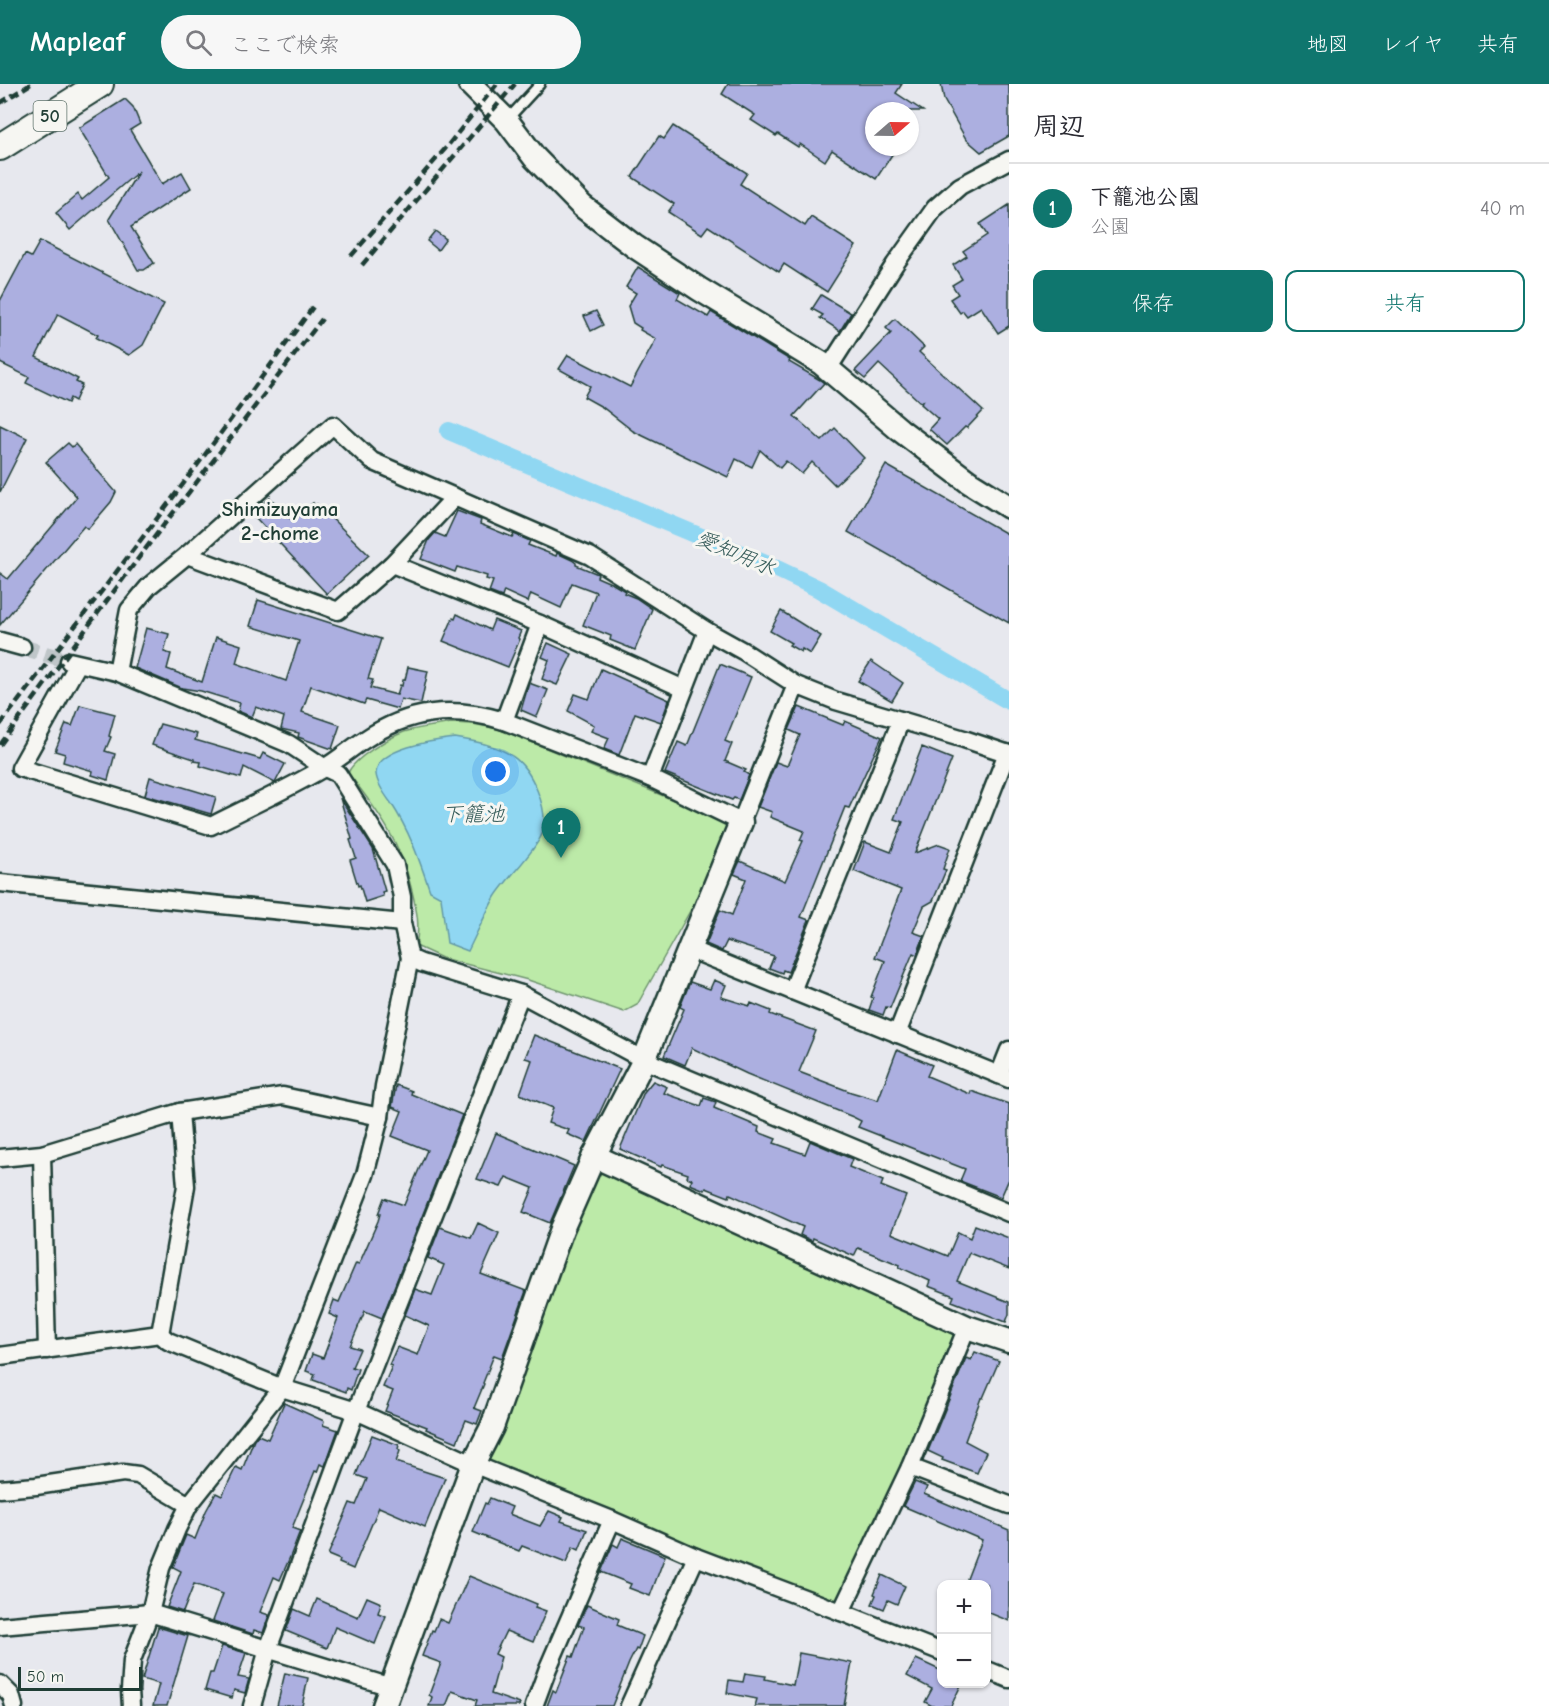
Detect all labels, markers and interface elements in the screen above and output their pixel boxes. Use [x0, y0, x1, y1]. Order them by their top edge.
search box [161, 15, 581, 69]
text: Mapleaf [30, 26, 125, 58]
icon: search [182, 26, 215, 59]
text: ここで検索 [230, 32, 340, 58]
text: 地図 [1307, 32, 1349, 56]
text: レイヤ [1382, 32, 1444, 56]
text: 共有 [1477, 32, 1519, 56]
road number: 50 [34, 101, 66, 131]
north arrow [865, 102, 919, 156]
text: 周辺 [1033, 112, 1085, 142]
text: 下籠池公園 [1090, 184, 1200, 210]
text: 1 [1049, 197, 1056, 220]
text: 40 m [1480, 197, 1525, 220]
text: 公園 [1090, 215, 1130, 238]
button: 保存 [1033, 270, 1273, 332]
button: 共有 [1285, 270, 1525, 332]
district label: Shimizuyama 2-chome [222, 497, 338, 545]
water label: 愛知用水 [693, 526, 779, 580]
your location [481, 757, 510, 786]
water label: 下籠池 [442, 802, 505, 826]
pin: 1 [542, 808, 580, 858]
map controls [937, 1580, 991, 1688]
button: + [937, 1580, 991, 1634]
button: − [937, 1634, 991, 1688]
scale bar [18, 1664, 142, 1692]
text: 50 m [27, 1668, 64, 1686]

